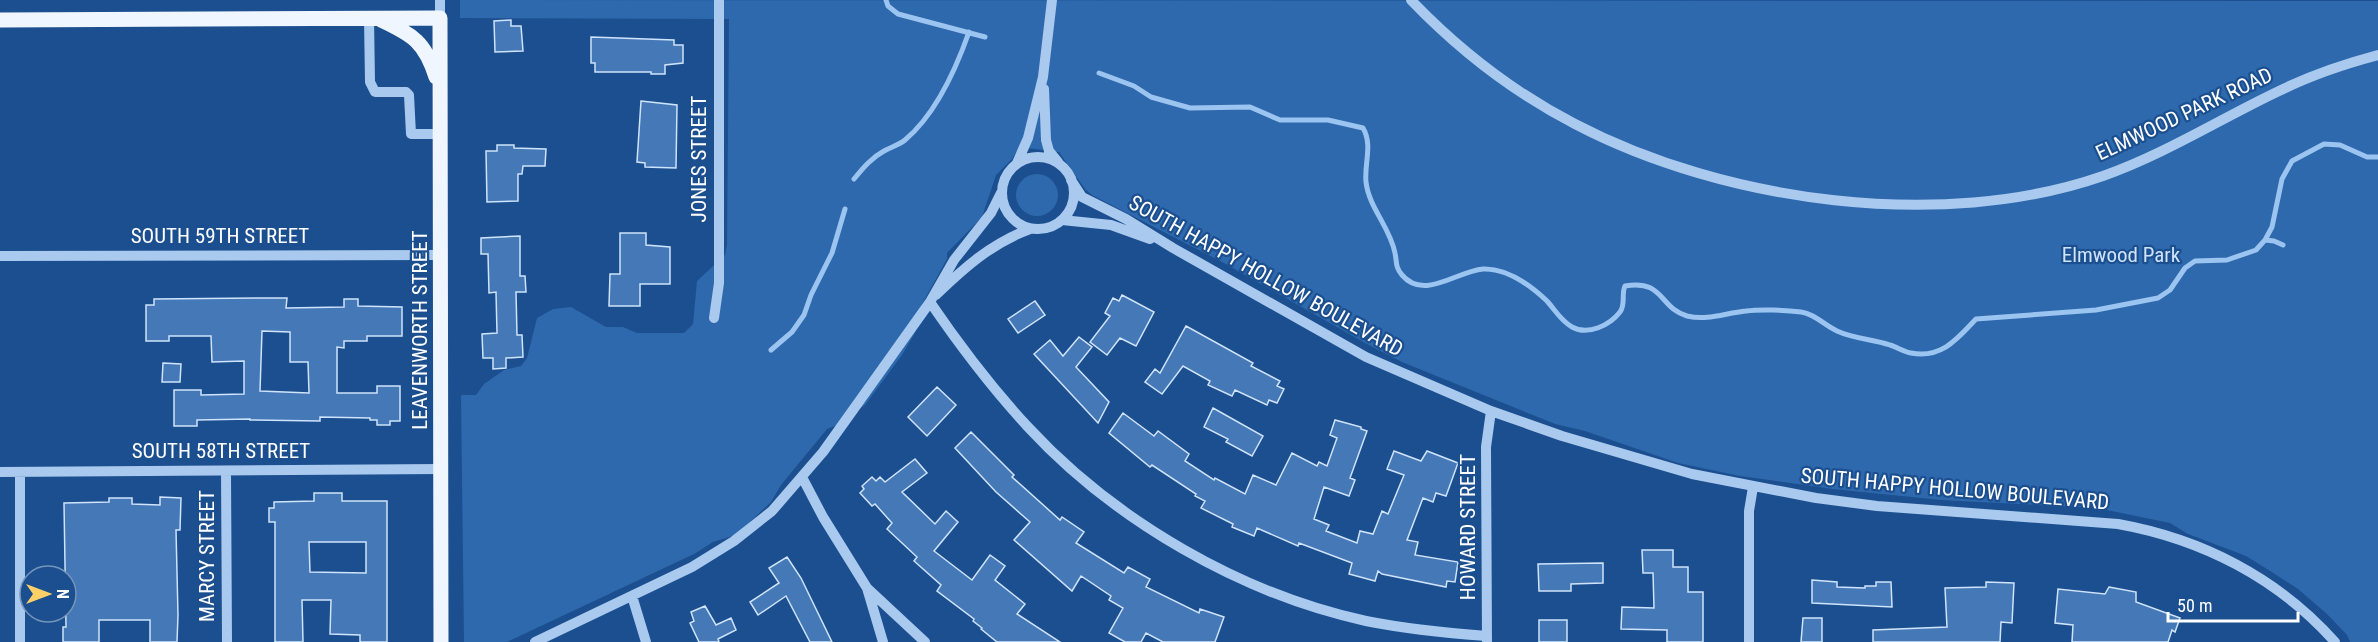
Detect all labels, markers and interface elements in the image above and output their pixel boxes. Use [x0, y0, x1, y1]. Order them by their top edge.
street label: ELMWOOD PARK ROAD [2092, 63, 2276, 165]
street label: JONES STREET [687, 95, 711, 222]
street label: SOUTH HAPPY HOLLOW BOULEVARD [1125, 190, 1407, 362]
street label: SOUTH 59TH STREET [131, 224, 309, 248]
street label: LEAVENWORTH STREET [408, 230, 432, 430]
park label: Elmwood Park [2062, 243, 2181, 267]
street label: SOUTH 58TH STREET [132, 439, 310, 463]
street label: HOWARD STREET [1456, 454, 1480, 600]
street label: SOUTH HAPPY HOLLOW BOULEVARD [1800, 464, 2110, 514]
street label: MARCY STREET [195, 490, 219, 622]
north arrow [18, 564, 78, 624]
scale bar [2168, 585, 2298, 623]
text: N [53, 589, 72, 599]
text: 50 m [2177, 595, 2212, 616]

